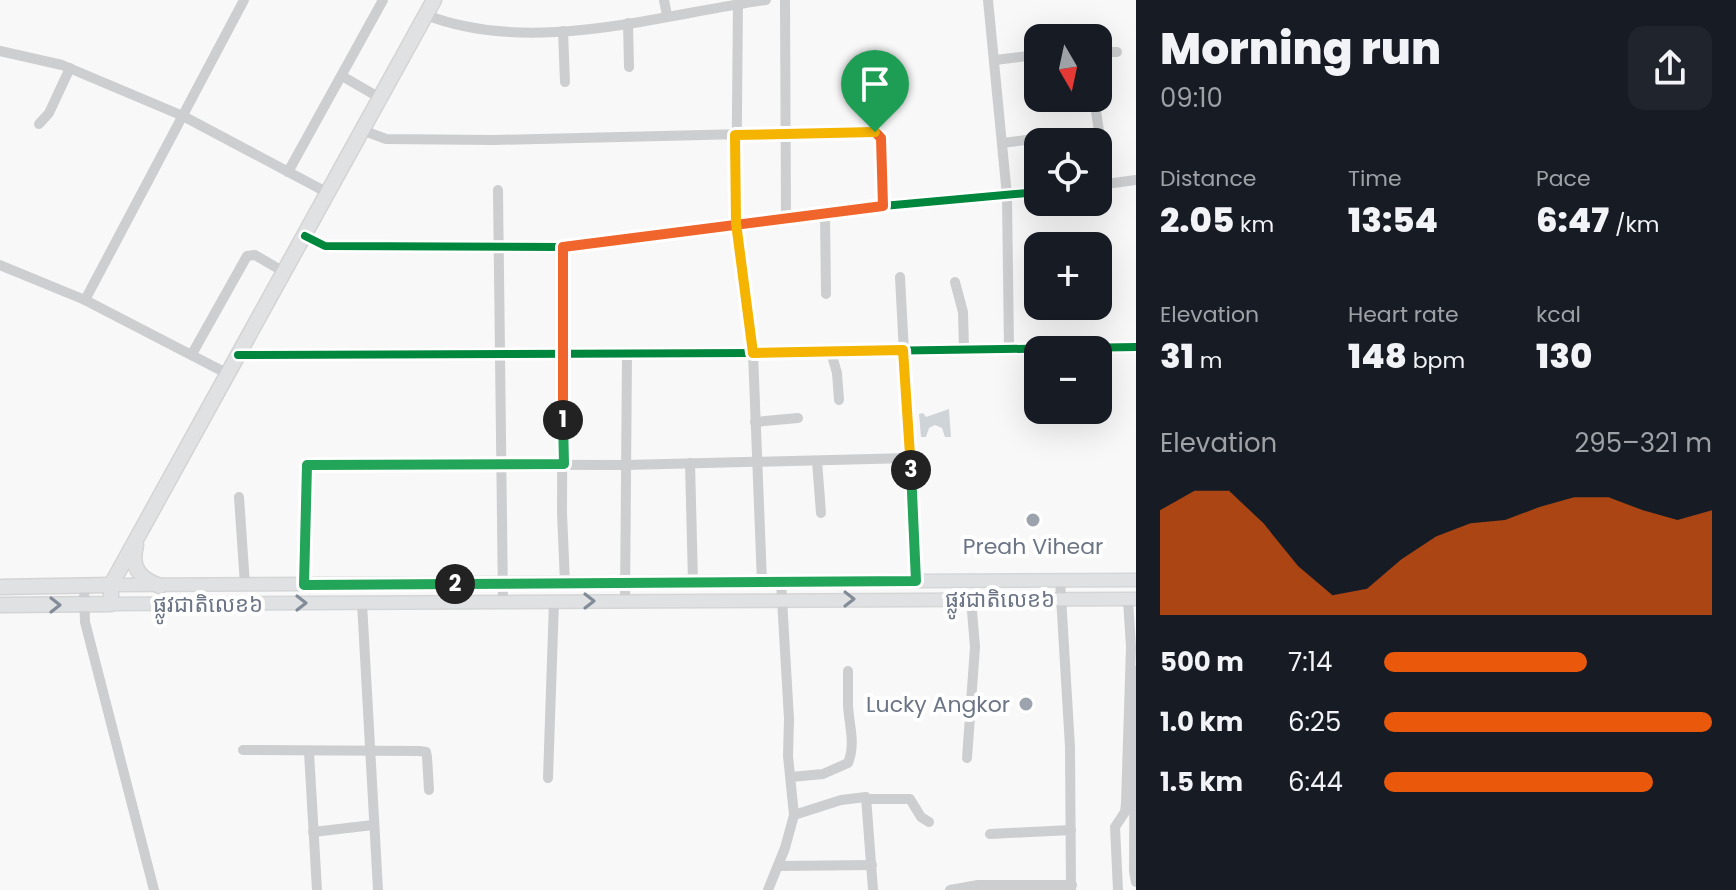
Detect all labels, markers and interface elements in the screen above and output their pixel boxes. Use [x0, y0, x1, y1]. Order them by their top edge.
text: Morning run [1160, 18, 1441, 79]
north arrow [1024, 24, 1112, 112]
map controls [1024, 24, 1112, 424]
button: share [1628, 26, 1712, 110]
pin [841, 50, 909, 132]
icon: arrive [853, 62, 897, 106]
text: 09:10 [1160, 80, 1223, 116]
button: locate [1024, 128, 1112, 216]
text: Distance [1160, 163, 1256, 194]
text: Time [1348, 163, 1402, 194]
text: Pace [1536, 163, 1591, 194]
text: 2.05 [1160, 196, 1234, 244]
text: 13:54 [1348, 196, 1438, 244]
text: 6:47 [1536, 196, 1609, 244]
text: km [1234, 209, 1274, 240]
text: /km [1609, 209, 1659, 240]
button: + [1024, 232, 1112, 320]
text: Elevation [1160, 299, 1259, 330]
text: Heart rate [1348, 299, 1459, 330]
text: kcal [1536, 299, 1581, 330]
text: 31 [1160, 332, 1194, 380]
text: 148 [1348, 332, 1407, 380]
text: 130 [1536, 332, 1592, 380]
button: − [1024, 336, 1112, 424]
text: m [1194, 345, 1222, 376]
text: bpm [1407, 345, 1465, 376]
pin: 1 [543, 400, 583, 440]
text: 1 [559, 404, 567, 435]
text: Elevation [1160, 425, 1277, 461]
text: 295–321 m [1574, 425, 1712, 461]
pin: 3 [891, 450, 931, 490]
text: 3 [904, 454, 918, 485]
marker: Preah Vihear [1024, 511, 1042, 529]
place label: Preah Vihear [963, 531, 1103, 562]
pin: 2 [435, 564, 475, 604]
text: 2 [449, 568, 461, 599]
street label: ផ្លូវជាតិលេខ៦ [945, 584, 1055, 620]
street label: ផ្លូវជាតិលេខ៦ [153, 589, 263, 625]
one-way arrow [843, 591, 856, 608]
one-way arrow [583, 592, 596, 610]
one-way arrow [295, 594, 308, 612]
one-way arrow [49, 596, 62, 613]
text: 500 m [1160, 644, 1244, 680]
text: 7:14 [1288, 644, 1332, 680]
place label: Lucky Angkor [866, 689, 1010, 720]
marker: Lucky Angkor [1017, 695, 1035, 713]
text: 1.0 km [1160, 704, 1243, 740]
text: 6:25 [1288, 704, 1341, 740]
text: 1.5 km [1160, 764, 1243, 800]
text: 6:44 [1288, 764, 1343, 800]

